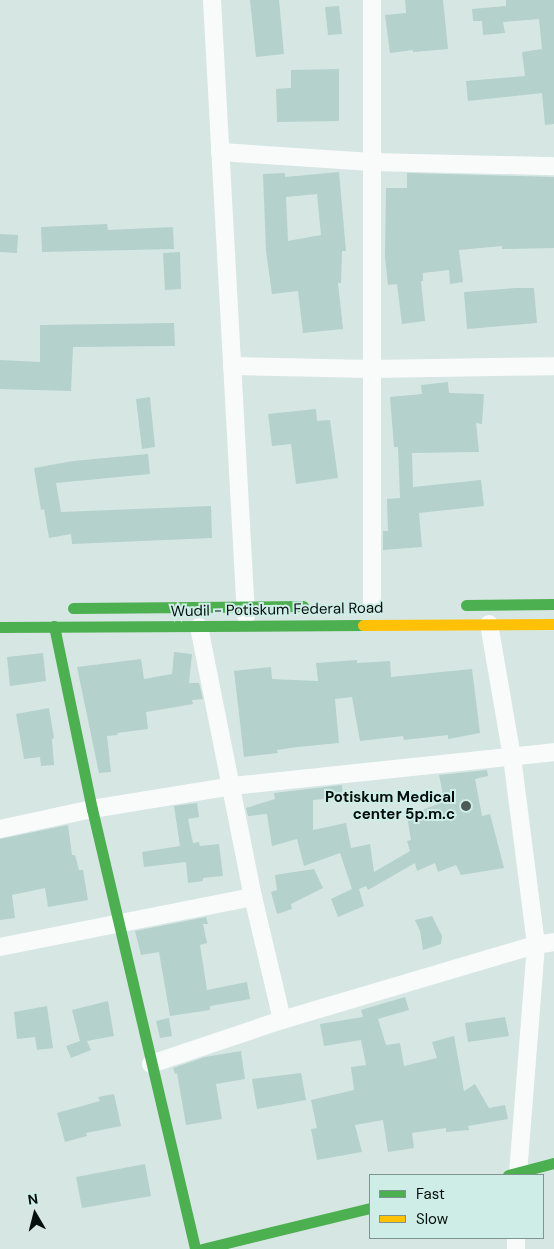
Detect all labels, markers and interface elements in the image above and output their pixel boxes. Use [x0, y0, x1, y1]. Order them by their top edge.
street label: Wudil - Potiskum Federal Road [170, 599, 384, 621]
place label: Potiskum Medical center 5p.m.c [325, 788, 455, 823]
marker: Potiskum Medical center 5p.m.c [459, 799, 473, 813]
legend [369, 1174, 544, 1239]
text: Fast [416, 1184, 445, 1204]
north arrow [10, 1189, 60, 1239]
text: N [27, 1190, 39, 1209]
text: Slow [416, 1209, 448, 1229]

